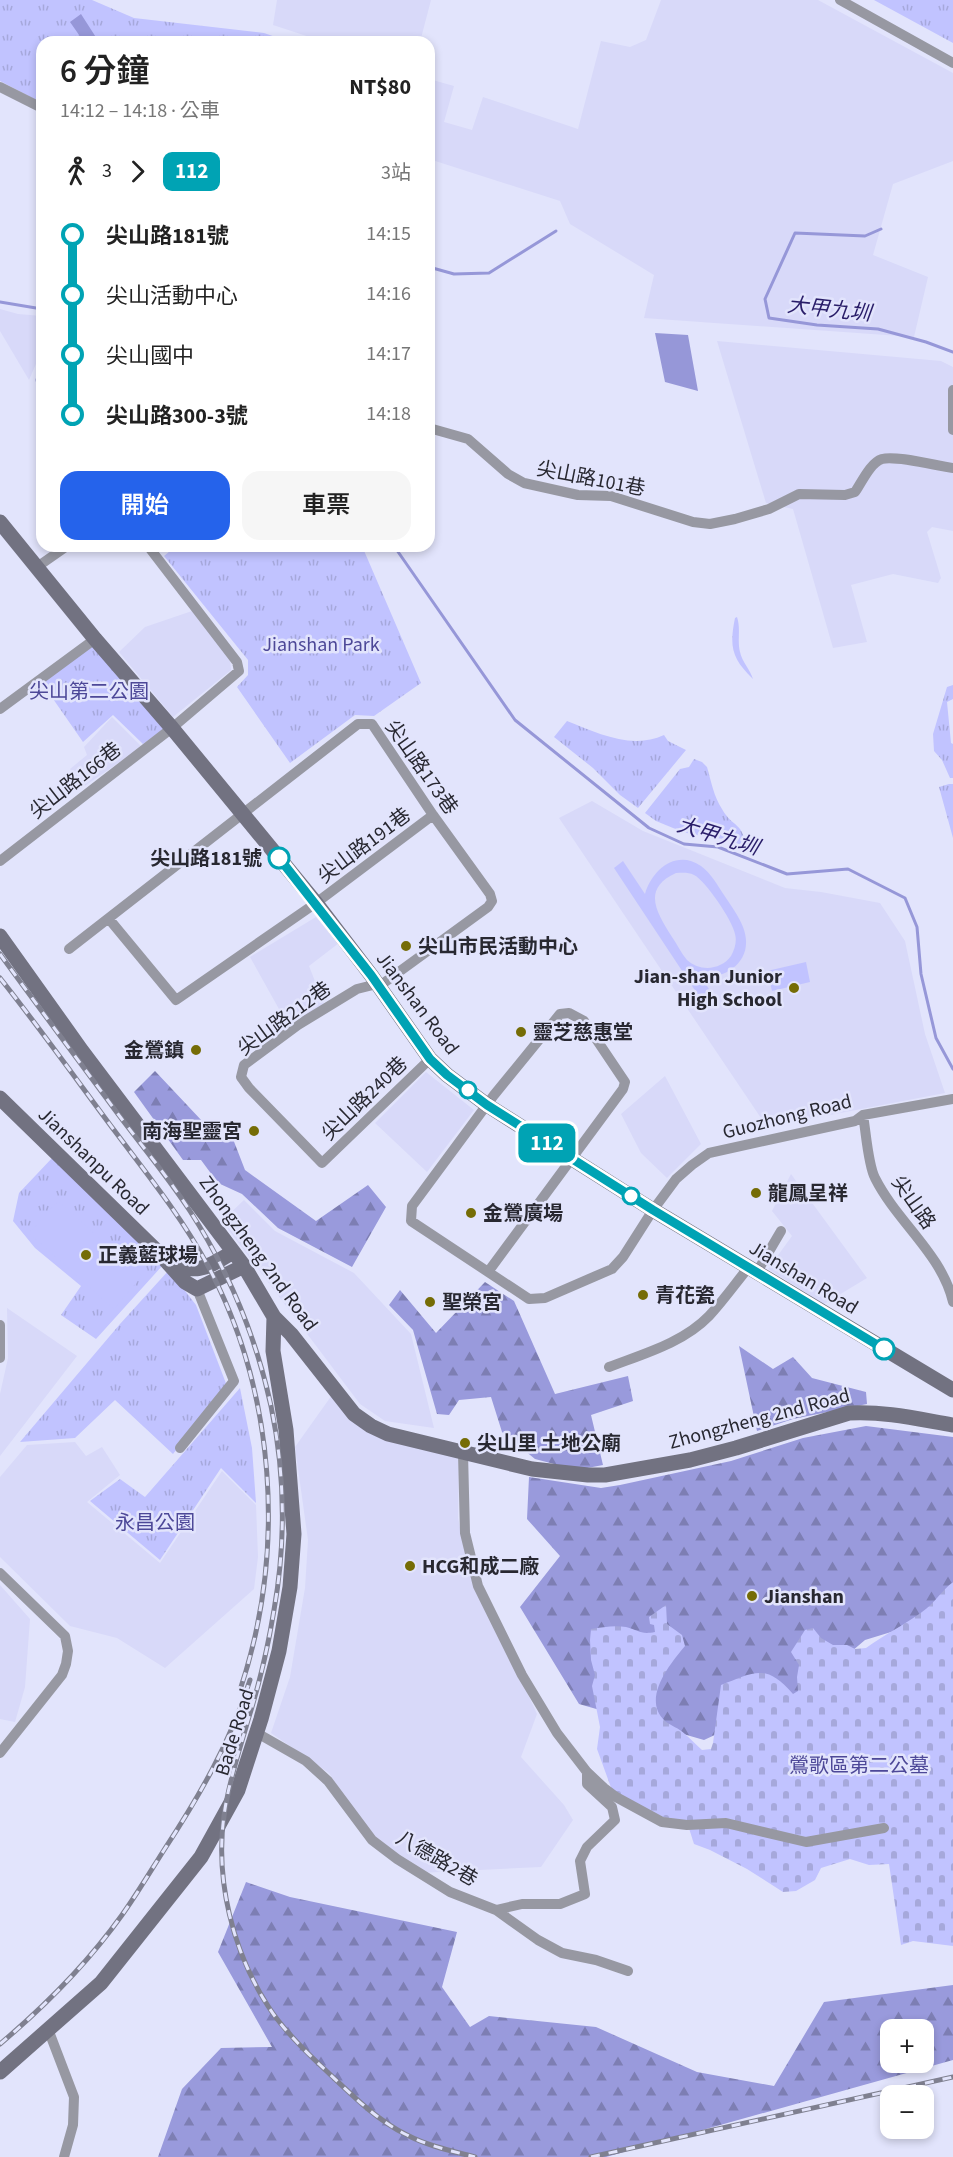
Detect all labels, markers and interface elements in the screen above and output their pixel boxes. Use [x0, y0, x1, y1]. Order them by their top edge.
text: 6 分鐘 [60, 48, 150, 95]
text: NT$80 [349, 71, 411, 103]
text: 14:12 – 14:18 · 公車 [60, 97, 220, 125]
icon: walk [60, 155, 93, 188]
icon: forward [121, 155, 154, 188]
text: 112 [175, 156, 208, 186]
text: 3 [102, 157, 112, 185]
text: 3站 [381, 159, 411, 187]
text: 尖山路181號 [106, 220, 229, 252]
text: 14:15 [366, 220, 411, 248]
text: 尖山活動中心 [106, 280, 238, 312]
text: 14:16 [366, 280, 411, 308]
water label: 大甲九圳 [786, 290, 875, 329]
text: 尖山國中 [106, 340, 194, 372]
text: 14:17 [366, 340, 411, 368]
text: 尖山路300-3號 [106, 400, 248, 432]
text: 14:18 [366, 400, 411, 428]
street label: 尖山路101巷 [534, 455, 647, 503]
button: 開始 [60, 471, 230, 540]
button: 車票 [242, 471, 411, 540]
park label: Jianshan Park [262, 631, 380, 659]
park label: 尖山第二公園 [29, 678, 149, 706]
street label: 尖山路173巷 [378, 715, 464, 821]
street label: 尖山路166巷 [24, 736, 128, 826]
street label: 尖山路191巷 [312, 802, 417, 890]
water label: 大甲九圳 [673, 809, 765, 864]
place label: 尖山路181號 [150, 845, 262, 873]
marker: 尖山路181號 [268, 847, 290, 869]
place label: 尖山市民活動中心 [418, 933, 578, 961]
marker: 尖山市民活動中心 [399, 939, 413, 953]
street label: Jianshan Road [369, 946, 465, 1061]
place label: Jian-shan Junior High School [634, 963, 782, 1014]
street label: 尖山路212巷 [232, 975, 337, 1062]
marker: Jian-shan Junior High School [787, 981, 801, 995]
place label: 靈芝慈惠堂 [533, 1019, 633, 1047]
marker: 靈芝慈惠堂 [514, 1025, 528, 1039]
place label: 金鶯鎮 [124, 1037, 184, 1065]
marker: 金鶯鎮 [189, 1043, 203, 1057]
street label: 尖山路240巷 [315, 1051, 414, 1147]
unlabelled marker [459, 1081, 477, 1099]
street label: Guozhong Road [720, 1087, 855, 1147]
street label: Jianshanpu Road [32, 1101, 155, 1222]
place label: 南海聖靈宮 [142, 1118, 242, 1146]
marker: 南海聖靈宮 [247, 1124, 261, 1138]
line badge: 112 [512, 1124, 582, 1162]
text: 112 [530, 1128, 564, 1158]
street label: Zhongzheng 2nd Road [192, 1170, 324, 1337]
street label: 尖山路 [885, 1170, 942, 1235]
place label: 龍鳳呈祥 [768, 1180, 848, 1208]
marker: 龍鳳呈祥 [749, 1186, 763, 1200]
unlabelled marker [622, 1187, 640, 1205]
place label: 金鶯廣場 [483, 1200, 563, 1228]
marker: 金鶯廣場 [464, 1206, 478, 1220]
street label: Jianshan Road [744, 1234, 863, 1321]
place label: 正義藍球場 [98, 1242, 198, 1270]
marker: 正義藍球場 [79, 1248, 93, 1262]
place label: 青花瓷 [655, 1282, 715, 1310]
marker: 青花瓷 [636, 1288, 650, 1302]
place label: 聖榮宮 [442, 1289, 502, 1317]
marker: 聖榮宮 [423, 1295, 437, 1309]
unlabelled marker [873, 1338, 895, 1360]
street label: Zhongzheng 2nd Road [666, 1381, 853, 1457]
place label: 尖山里 土地公廟 [477, 1430, 621, 1458]
marker: 尖山里 土地公廟 [458, 1436, 472, 1450]
park label: 永昌公園 [115, 1509, 195, 1537]
place label: HCG和成二廠 [422, 1553, 539, 1581]
marker: HCG和成二廠 [403, 1559, 417, 1573]
place label: Jianshan [764, 1583, 844, 1611]
marker: Jianshan [745, 1589, 759, 1603]
street label: Bade Road [208, 1685, 261, 1779]
park label: 鶯歌區第二公墓 [789, 1752, 929, 1780]
street label: 八德路2巷 [391, 1824, 482, 1893]
map controls [880, 2019, 934, 2139]
button: + [880, 2019, 934, 2073]
button: − [880, 2085, 934, 2139]

